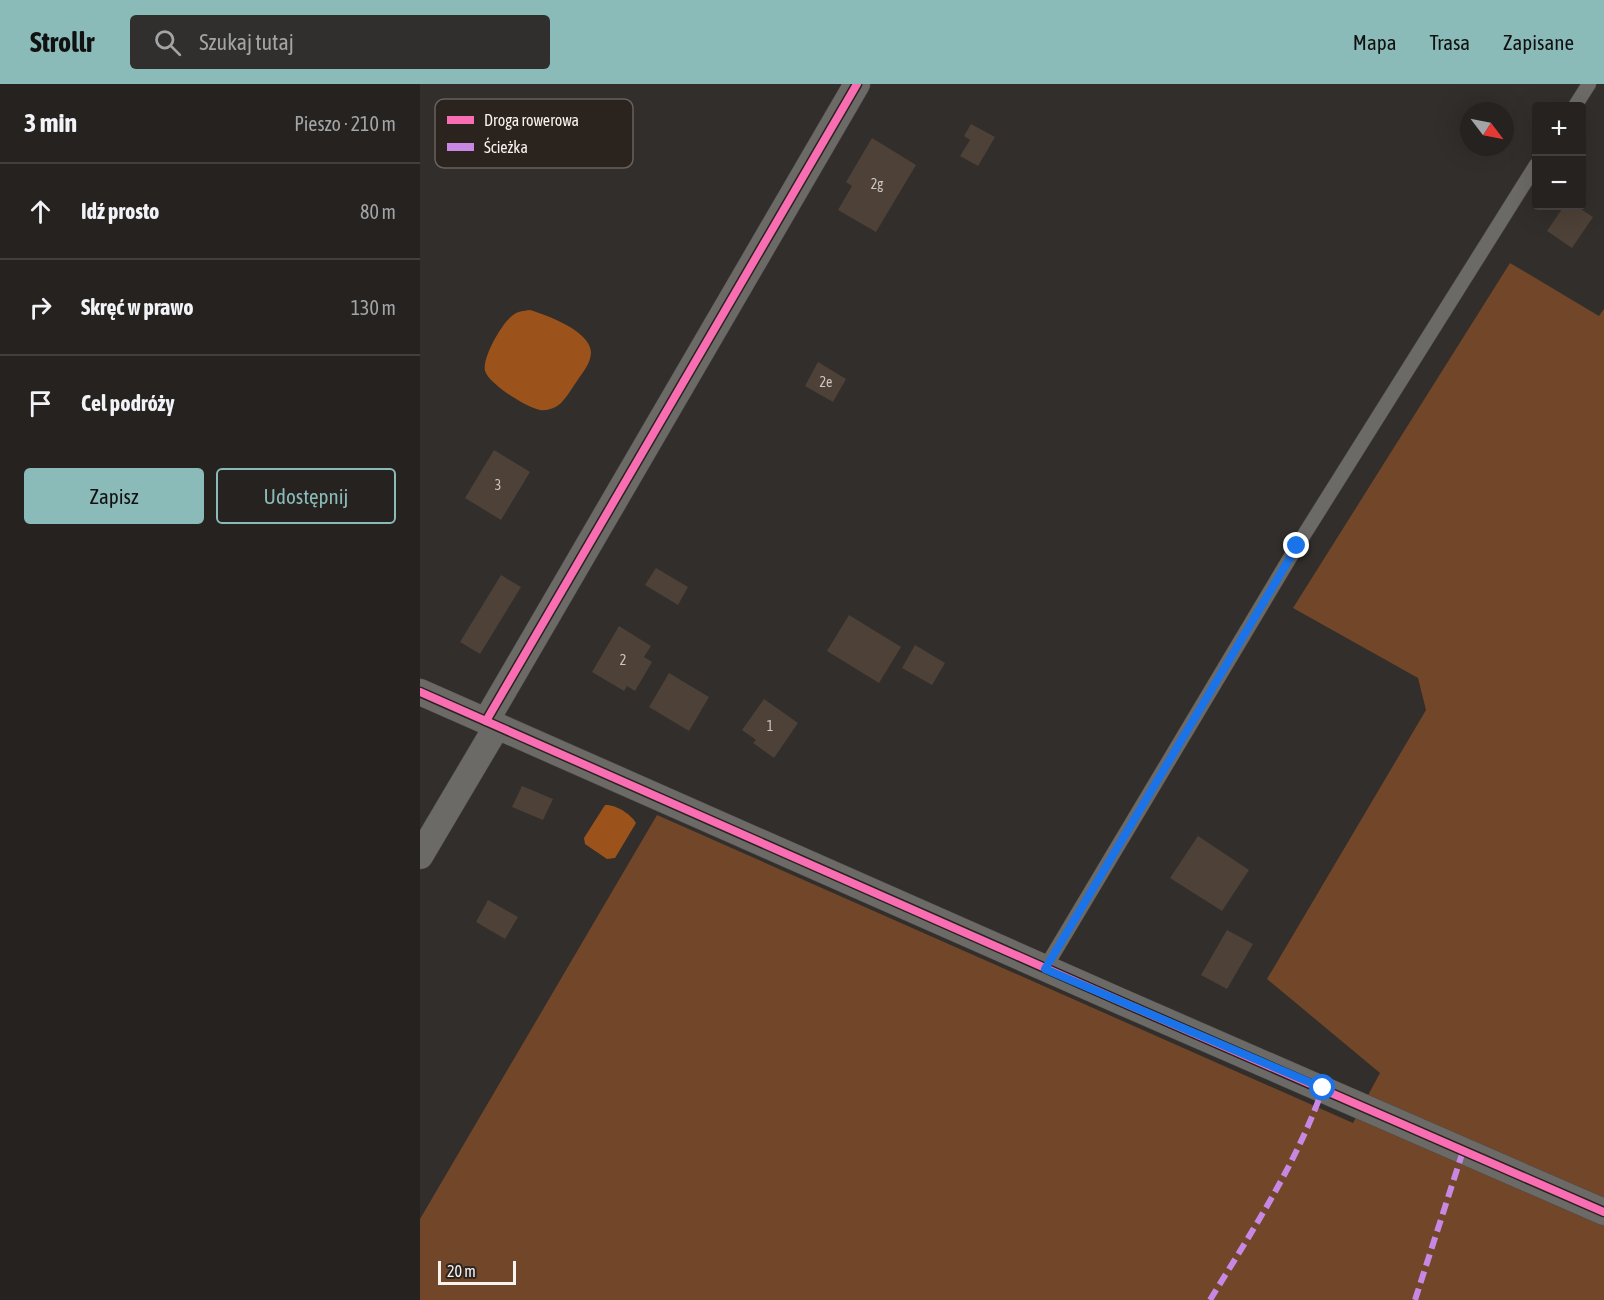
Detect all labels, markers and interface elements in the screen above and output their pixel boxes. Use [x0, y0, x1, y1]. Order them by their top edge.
search box [130, 15, 550, 69]
text: Strollr [30, 26, 94, 58]
icon: search [151, 26, 184, 59]
text: Szukaj tutaj [199, 29, 294, 55]
text: Mapa [1353, 30, 1396, 54]
text: Trasa [1429, 30, 1470, 54]
text: Zapisane [1503, 30, 1574, 54]
legend [435, 99, 633, 168]
north arrow [1460, 102, 1514, 156]
map controls [1532, 102, 1586, 210]
button: + [1532, 102, 1586, 156]
text: 3 min [24, 108, 77, 138]
text: Droga rowerowa [484, 111, 579, 130]
text: Pieszo · 210 m [294, 112, 396, 135]
text: Ścieżka [484, 137, 528, 156]
button: − [1532, 156, 1586, 210]
house number: 2g [871, 176, 883, 192]
icon: ahead [24, 195, 57, 228]
text: Idź prosto [81, 198, 159, 224]
text: 80 m [360, 200, 396, 223]
icon: right [24, 291, 57, 324]
text: Skręć w prawo [81, 294, 194, 320]
text: 130 m [351, 296, 396, 319]
house number: 2e [820, 374, 832, 390]
icon: arrive [24, 387, 57, 420]
text: Cel podróży [81, 390, 175, 416]
button: Zapisz [24, 468, 204, 524]
button: Udostępnij [216, 468, 396, 524]
house number: 3 [495, 477, 501, 493]
route end [1283, 532, 1309, 558]
house number: 2 [620, 652, 626, 668]
house number: 1 [767, 718, 773, 734]
route start [1309, 1074, 1335, 1100]
scale bar [438, 1258, 516, 1286]
text: 20 m [447, 1262, 476, 1280]

